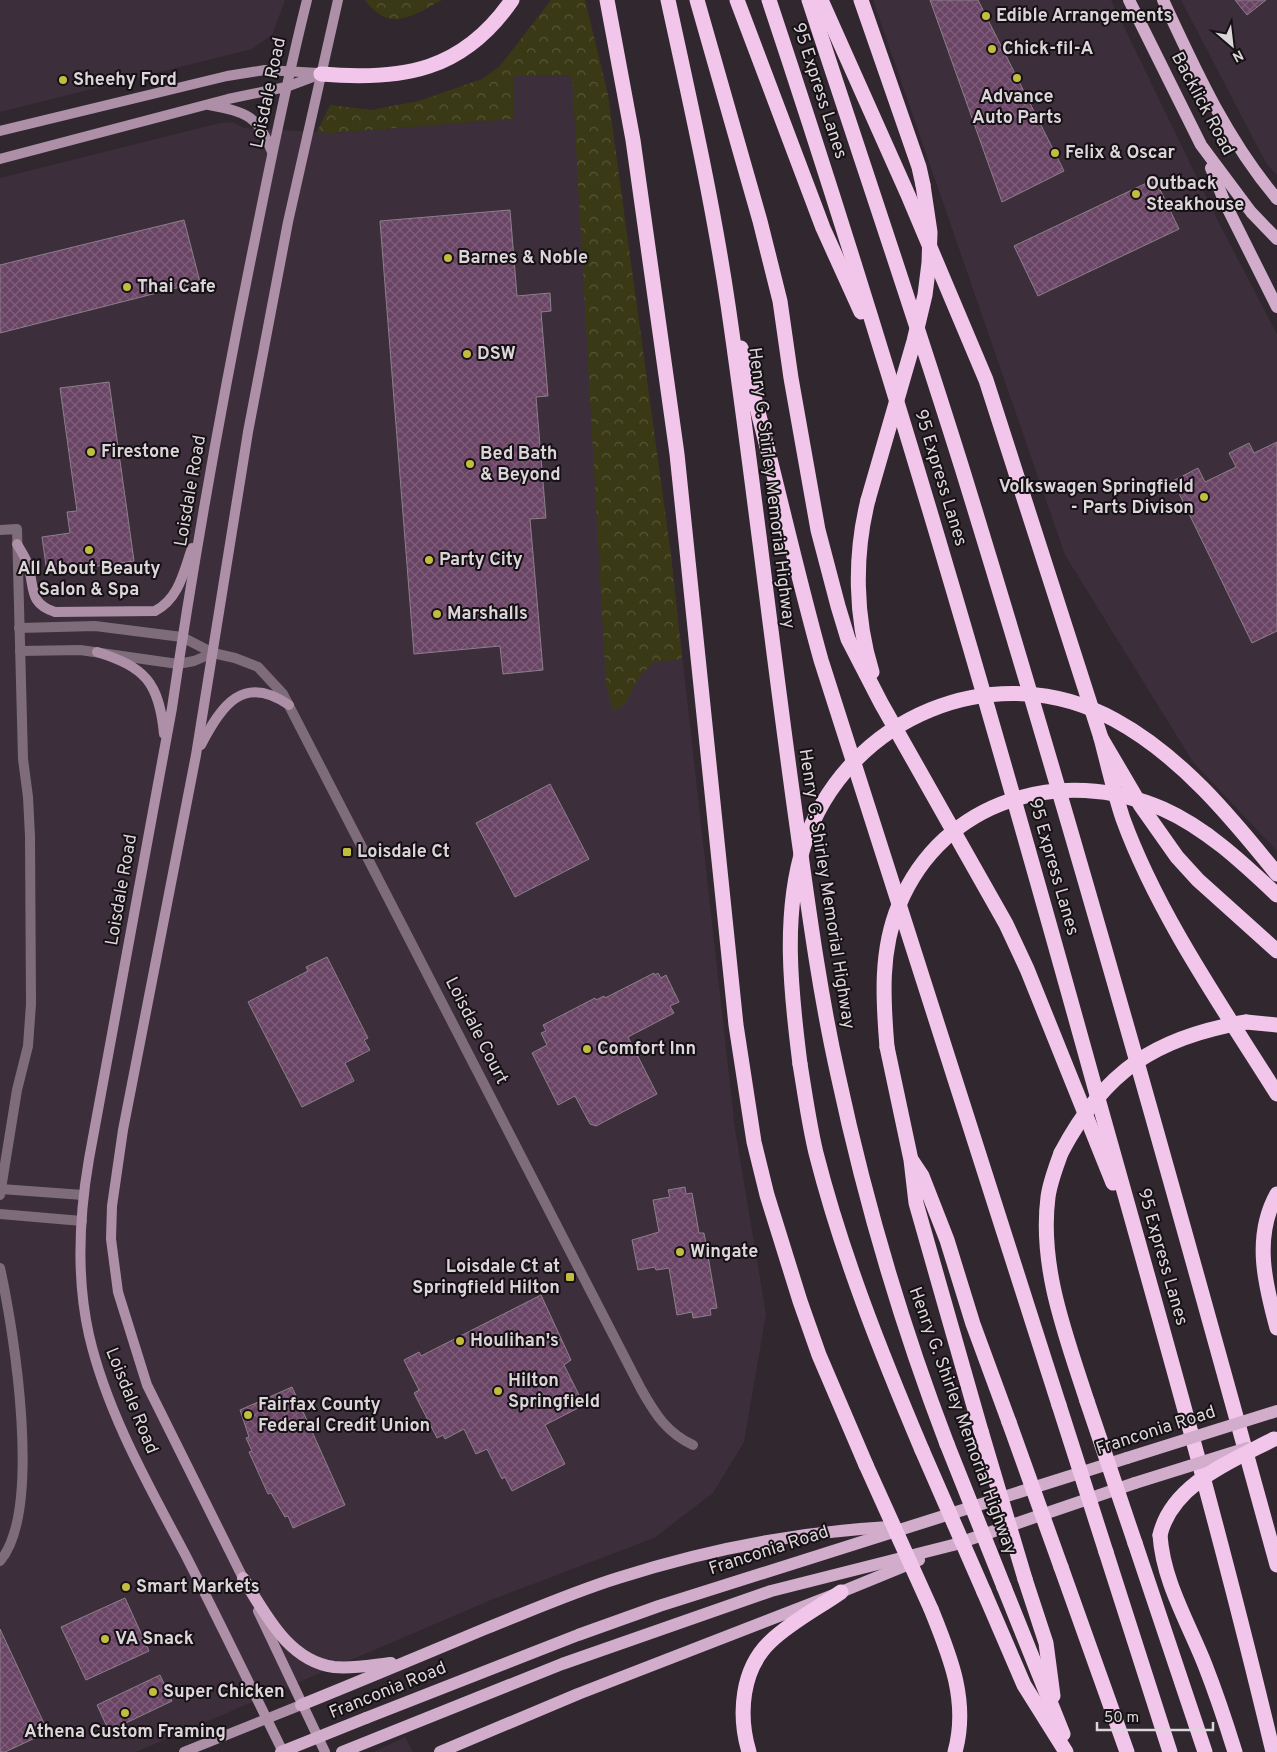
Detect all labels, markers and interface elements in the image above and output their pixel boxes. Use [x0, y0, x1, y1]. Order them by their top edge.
place label: Edible Arrangements [996, 5, 1172, 28]
marker: Edible Arrangements [980, 10, 992, 22]
street label: 95 Express Lanes [786, 20, 852, 162]
north arrow [1207, 20, 1257, 70]
street label: Loisdale Road [246, 35, 292, 151]
place label: Chick-fil-A [1002, 38, 1094, 61]
marker: Chick-fil-A [986, 43, 998, 55]
text: N [1229, 45, 1246, 65]
street label: Backlick Road [1165, 48, 1239, 160]
place label: Sheehy Ford [73, 69, 177, 92]
marker: Advance Auto Parts [1011, 72, 1023, 84]
marker: Sheehy Ford [57, 74, 69, 86]
place label: Advance Auto Parts [972, 86, 1062, 130]
place label: Felix & Oscar [1065, 142, 1176, 165]
marker: Felix & Oscar [1049, 147, 1061, 159]
place label: Outback Steakhouse [1146, 173, 1244, 217]
marker: Outback Steakhouse [1130, 188, 1142, 200]
place label: Barnes & Noble [458, 247, 588, 270]
marker: Barnes & Noble [442, 252, 454, 264]
place label: Thai Cafe [137, 276, 216, 299]
marker: Thai Cafe [121, 281, 133, 293]
place label: DSW [477, 343, 516, 366]
street label: Henry G. Shirley Memorial Highway [742, 346, 800, 630]
marker: DSW [461, 348, 473, 360]
street label: 95 Express Lanes [908, 407, 972, 549]
street label: Loisdale Road [170, 433, 212, 549]
place label: Firestone [101, 441, 180, 464]
place label: Bed Bath & Beyond [480, 443, 561, 487]
marker: Firestone [85, 446, 97, 458]
marker: Bed Bath & Beyond [464, 458, 476, 470]
place label: Volkswagen Springfield - Parts Divison [999, 476, 1194, 520]
marker: Volkswagen Springfield - Parts Divison [1198, 491, 1210, 503]
marker: All About Beauty Salon & Spa [83, 544, 95, 556]
place label: Party City [439, 549, 523, 572]
marker: Party City [423, 554, 435, 566]
place label: All About Beauty Salon & Spa [17, 558, 161, 602]
place label: Marshalls [447, 603, 528, 626]
marker: Marshalls [431, 608, 443, 620]
street label: Henry G. Shirley Memorial Highway [792, 747, 860, 1031]
street label: 95 Express Lanes [1022, 796, 1084, 938]
street label: Loisdale Road [101, 832, 143, 948]
place label: Loisdale Ct [357, 841, 450, 864]
marker: Loisdale Ct [341, 846, 353, 858]
street label: Loisdale Court [439, 974, 513, 1088]
place label: Comfort Inn [597, 1038, 696, 1061]
marker: Comfort Inn [581, 1043, 593, 1055]
street label: 95 Express Lanes [1131, 1186, 1193, 1328]
place label: Wingate [690, 1241, 758, 1264]
marker: Wingate [674, 1246, 686, 1258]
place label: Loisdale Ct at Springfield Hilton [412, 1256, 560, 1300]
marker: Loisdale Ct at Springfield Hilton [564, 1271, 576, 1283]
street label: Henry G. Shirley Memorial Highway [903, 1284, 1021, 1558]
place label: Houlihan's [470, 1330, 559, 1353]
marker: Houlihan's [454, 1335, 466, 1347]
street label: Loisdale Road [99, 1344, 163, 1458]
place label: Hilton Springfield [508, 1370, 600, 1414]
marker: Hilton Springfield [492, 1385, 504, 1397]
place label: Fairfax County Federal Credit Union [258, 1394, 430, 1438]
street label: Franconia Road [1093, 1401, 1219, 1461]
marker: Fairfax County Federal Credit Union [242, 1409, 254, 1421]
street label: Franconia Road [706, 1521, 832, 1581]
place label: Smart Markets [136, 1576, 260, 1599]
marker: Smart Markets [120, 1581, 132, 1593]
place label: VA Snack [115, 1628, 194, 1651]
marker: VA Snack [99, 1633, 111, 1645]
street label: Franconia Road [326, 1657, 450, 1725]
place label: Super Chicken [163, 1681, 285, 1704]
marker: Super Chicken [147, 1686, 159, 1698]
scale bar [1097, 1700, 1213, 1732]
marker: Athena Custom Framing [119, 1707, 131, 1719]
text: 50 m [1104, 1709, 1139, 1728]
place label: Athena Custom Framing [24, 1721, 226, 1744]

